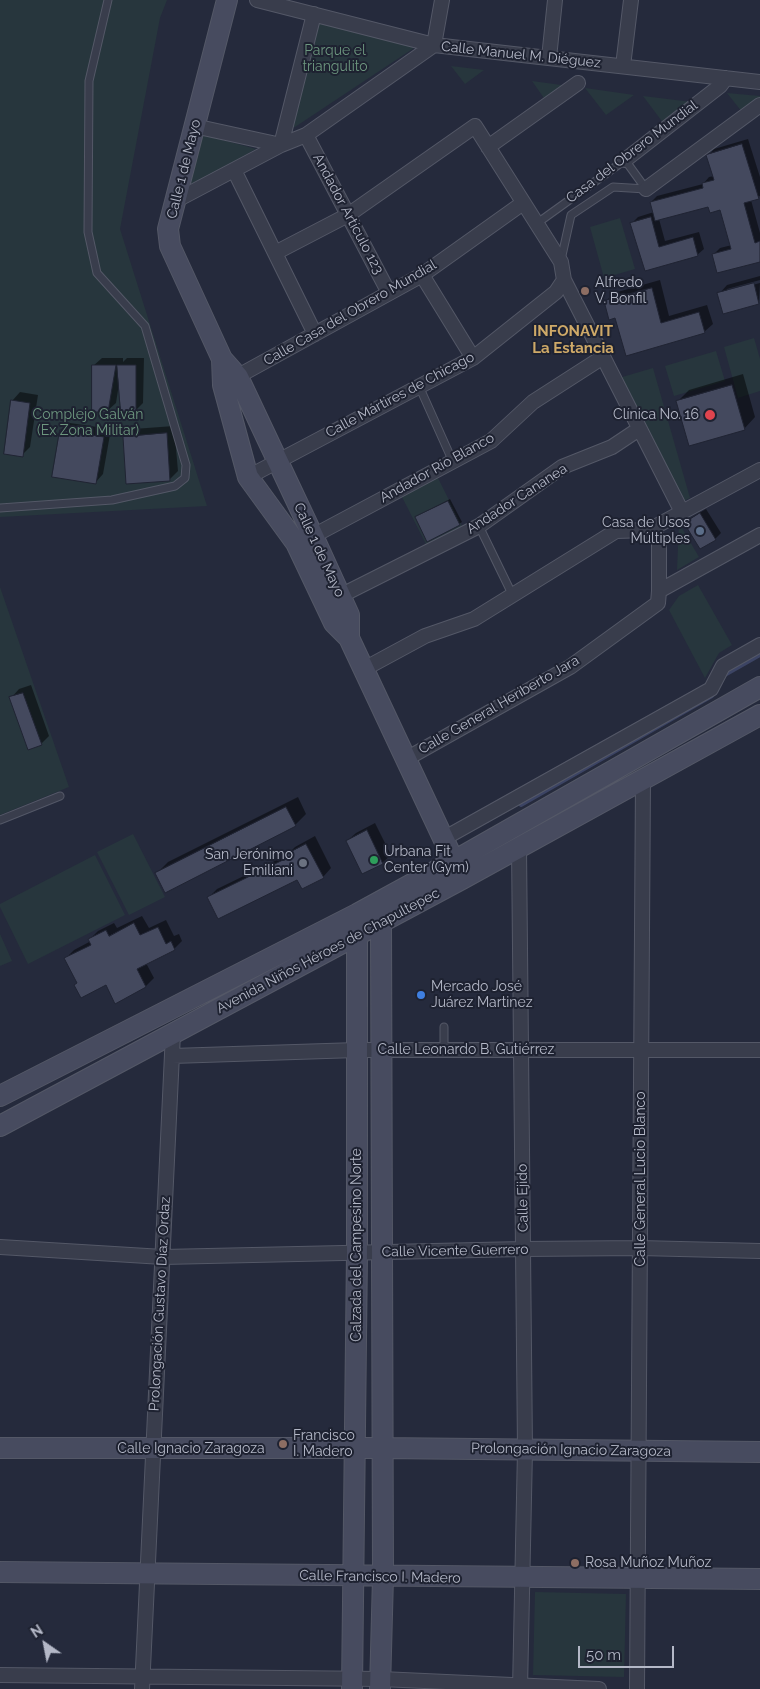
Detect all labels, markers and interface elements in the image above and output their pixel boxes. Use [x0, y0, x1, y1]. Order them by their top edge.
street label: Calle Manuel M. Diéguez [440, 38, 602, 72]
park label: Parque el triangulito [302, 43, 368, 75]
street label: Casa del Obrero Mundial [563, 97, 701, 207]
street label: Calle 1 de Mayo [164, 117, 204, 221]
street label: Andador Artículo 123 [309, 151, 387, 277]
street label: Calle Casa del Obrero Mundial [261, 257, 439, 369]
place label: Alfredo V. Bonfil [595, 275, 646, 308]
marker: Alfredo V. Bonfil [579, 285, 591, 297]
district label: INFONAVIT La Estancia [532, 322, 614, 357]
street label: Calle Mártires de Chicago [323, 349, 477, 441]
park label: Complejo Galván (Ex Zona Militar) [33, 407, 143, 440]
place label: Clínica No. 16 [613, 407, 699, 423]
marker: Clínica No. 16 [703, 408, 717, 422]
street label: Andador Río Blanco [377, 430, 497, 506]
street label: Andador Cananea [464, 460, 570, 538]
street label: Calle 1 de Mayo [290, 500, 348, 600]
place label: Casa de Usos Múltiples [602, 515, 690, 548]
marker: Casa de Usos Múltiples [694, 525, 706, 537]
street label: Calle General Heriberto Jara [416, 652, 582, 758]
place label: Urbana Fit Center (Gym) [384, 844, 469, 876]
place label: San Jerónimo Emiliani [205, 847, 293, 880]
marker: Urbana Fit Center (Gym) [368, 854, 380, 866]
marker: San Jerónimo Emiliani [297, 857, 309, 869]
street label: Avenida Niños Héroes de Chapultepec [214, 885, 442, 1017]
place label: Mercado José Juárez Martinez [431, 979, 533, 1012]
marker: Mercado José Juárez Martinez [415, 989, 427, 1001]
street label: Calle Leonardo B. Gutiérrez [378, 1042, 554, 1058]
street label: Calle General Lucio Blanco [633, 1091, 649, 1267]
street label: Calzada del Campesino Norte [349, 1148, 365, 1342]
street label: Calle Ejido [514, 1164, 532, 1232]
street label: Prolongación Gustavo Díaz Ordaz [146, 1196, 174, 1412]
street label: Calle Vicente Guerrero [381, 1241, 529, 1261]
place label: Francisco I. Madero [293, 1428, 355, 1460]
marker: Francisco I. Madero [277, 1438, 289, 1450]
street label: Prolongación Ignacio Zaragoza [471, 1440, 671, 1460]
street label: Calle Ignacio Zaragoza [117, 1441, 265, 1457]
place label: Rosa Muñoz Muñoz [585, 1555, 711, 1571]
marker: Rosa Muñoz Muñoz [569, 1557, 581, 1569]
street label: Calle Francisco I. Madero [299, 1567, 461, 1587]
north arrow [20, 1619, 70, 1669]
text: N [28, 1622, 46, 1641]
scale bar [580, 1636, 676, 1668]
text: 50 m [586, 1646, 621, 1664]

